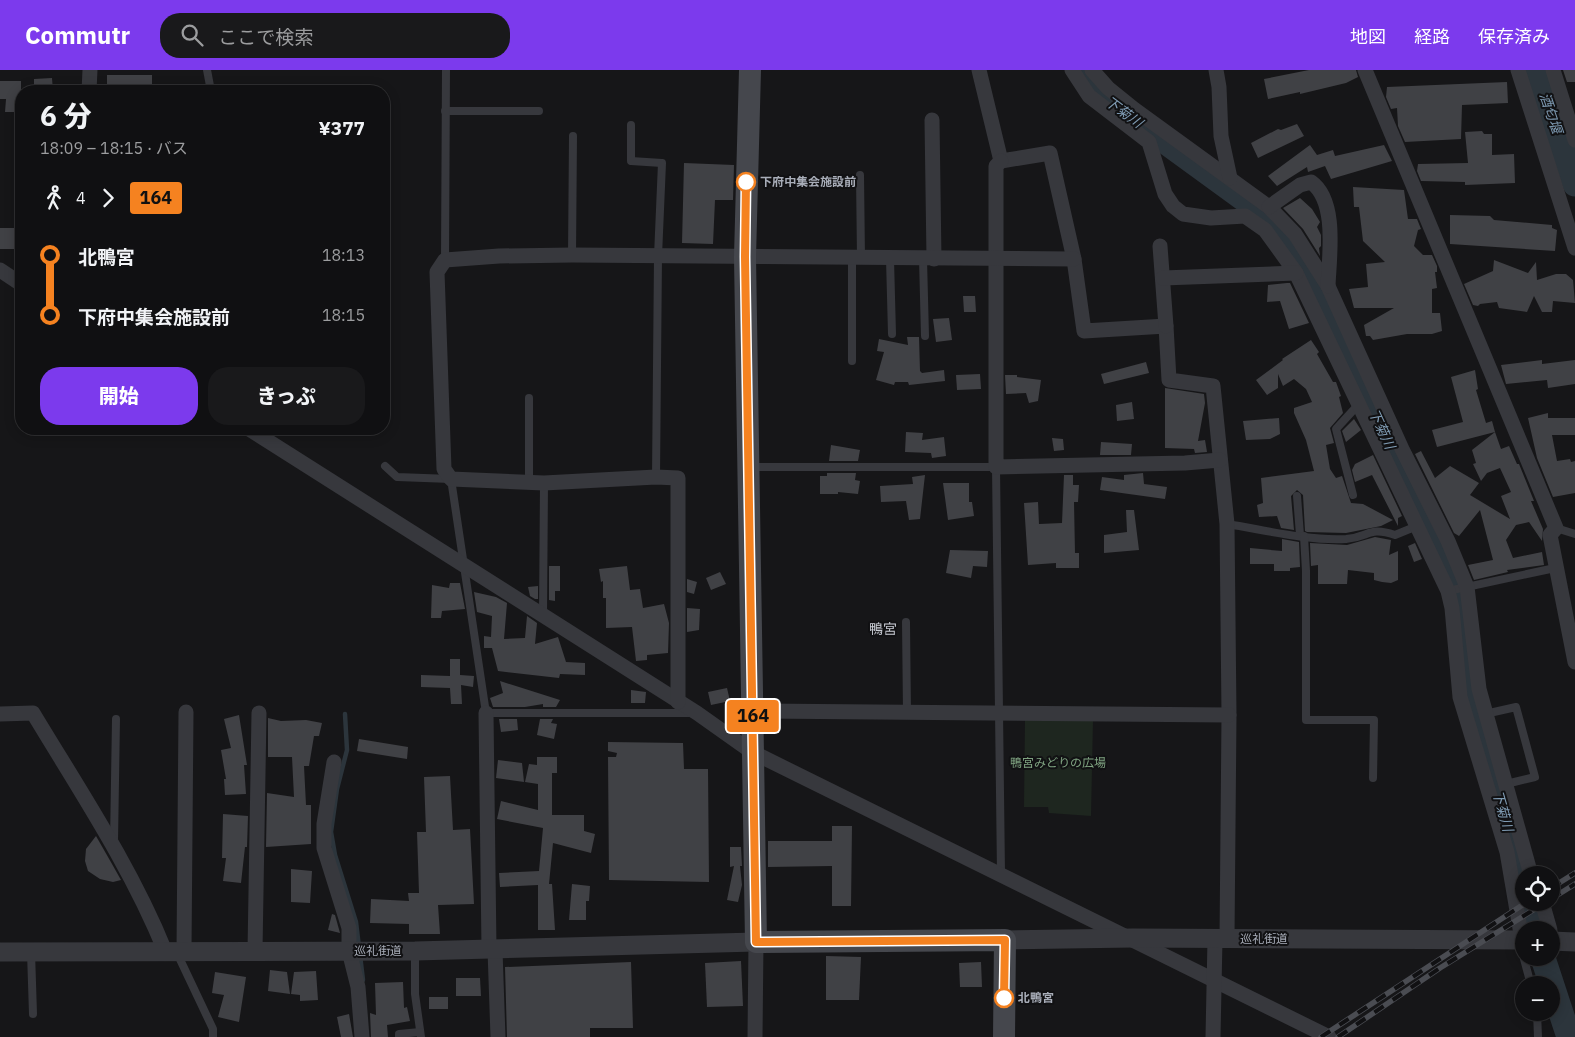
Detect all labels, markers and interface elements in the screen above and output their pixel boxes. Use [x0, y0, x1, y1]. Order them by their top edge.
search box [160, 13, 510, 58]
text: Commutr [25, 19, 130, 51]
icon: search [178, 21, 206, 49]
text: ここで検索 [218, 25, 313, 49]
text: 地図 [1350, 25, 1386, 48]
text: 経路 [1414, 25, 1450, 48]
text: 保存済み [1478, 25, 1550, 48]
water label: 酒匂堰 [1536, 90, 1567, 139]
water label: 下菊川 [1102, 92, 1148, 133]
text: 6 分 [40, 97, 91, 134]
text: ¥377 [318, 116, 365, 140]
text: 18:09 – 18:15 · バス [40, 138, 188, 158]
marker: 下府中集会施設前 [736, 172, 756, 192]
place label: 下府中集会施設前 [760, 174, 856, 189]
icon: walk [40, 184, 68, 212]
icon: forward [94, 184, 122, 212]
text: 164 [140, 186, 172, 209]
text: 4 [76, 188, 86, 208]
text: 北鴨宮 [78, 245, 135, 269]
text: 18:13 [322, 245, 365, 265]
text: 下府中集会施設前 [78, 305, 230, 329]
text: 18:15 [322, 305, 365, 325]
button: 開始 [40, 367, 198, 425]
button: きっぷ [208, 367, 365, 425]
water label: 下菊川 [1365, 406, 1400, 454]
district label: 鴨宮 [869, 620, 897, 638]
line badge: 164 [724, 700, 782, 732]
text: 164 [737, 704, 769, 727]
park label: 鴨宮みどりの広場 [1010, 755, 1106, 770]
water label: 下菊川 [1489, 788, 1518, 836]
map controls [1515, 866, 1560, 1021]
button: locate [1515, 866, 1560, 911]
button: + [1515, 921, 1560, 966]
street label: 巡礼街道 [1240, 931, 1288, 946]
street label: 巡礼街道 [354, 943, 402, 958]
button: − [1515, 976, 1560, 1021]
marker: 北鴨宮 [994, 988, 1014, 1008]
place label: 北鴨宮 [1018, 990, 1054, 1005]

